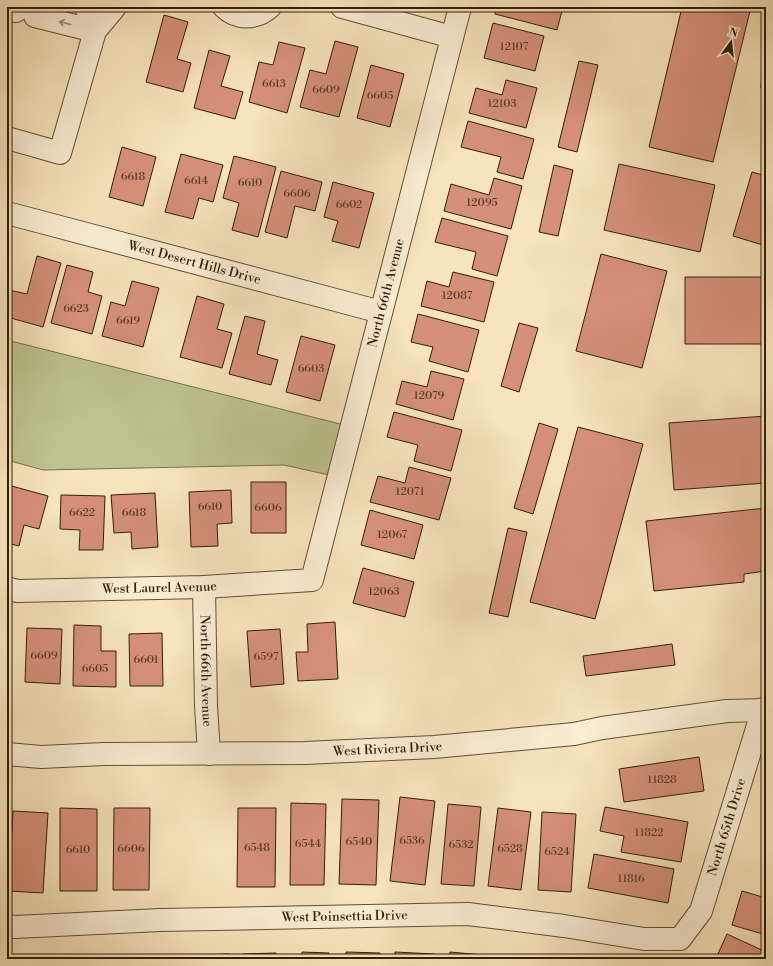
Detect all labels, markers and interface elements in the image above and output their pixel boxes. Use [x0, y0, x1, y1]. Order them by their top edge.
one-way arrow [59, 19, 72, 27]
north arrow [711, 22, 751, 62]
text: N [727, 25, 740, 41]
house number: 12107 [500, 40, 529, 54]
house number: 6613 [262, 77, 286, 91]
house number: 6609 [312, 83, 340, 97]
house number: 6605 [367, 89, 393, 103]
house number: 12103 [487, 97, 517, 111]
house number: 6618 [121, 170, 145, 184]
house number: 6614 [184, 174, 208, 188]
house number: 6610 [238, 176, 262, 190]
house number: 6606 [283, 187, 311, 201]
house number: 12095 [466, 196, 498, 210]
house number: 6602 [336, 198, 362, 212]
street label: West Desert Hills Drive [125, 237, 263, 288]
street label: North 66th Avenue [364, 237, 408, 349]
house number: 12087 [442, 289, 473, 303]
house number: 6623 [63, 302, 89, 316]
house number: 6619 [116, 314, 140, 328]
house number: 6603 [298, 362, 324, 376]
house number: 12079 [414, 389, 445, 403]
house number: 12071 [395, 485, 425, 499]
house number: 6610 [198, 500, 222, 514]
house number: 6606 [254, 501, 282, 515]
house number: 6622 [69, 506, 95, 520]
house number: 6618 [122, 506, 146, 520]
house number: 12067 [377, 528, 408, 542]
street label: West Laurel Avenue [101, 578, 218, 597]
house number: 12063 [368, 585, 400, 599]
street label: North 66th Avenue [196, 615, 215, 728]
house number: 6609 [30, 649, 58, 663]
house number: 6597 [254, 650, 279, 664]
house number: 6601 [133, 653, 159, 667]
house number: 6605 [82, 662, 108, 676]
street label: West Riviera Drive [332, 738, 443, 760]
house number: 11828 [647, 773, 677, 787]
street label: North 65th Drive [704, 776, 749, 878]
house number: 11822 [635, 826, 663, 840]
house number: 6536 [399, 834, 425, 848]
house number: 6540 [346, 835, 372, 849]
house number: 6544 [295, 837, 322, 851]
house number: 6532 [448, 838, 474, 852]
house number: 6548 [244, 841, 270, 855]
house number: 6606 [117, 842, 145, 856]
house number: 6528 [497, 842, 523, 856]
house number: 6610 [66, 843, 90, 857]
house number: 6524 [544, 845, 570, 859]
house number: 11816 [617, 872, 645, 886]
street label: West Poinsettia Drive [280, 907, 408, 926]

